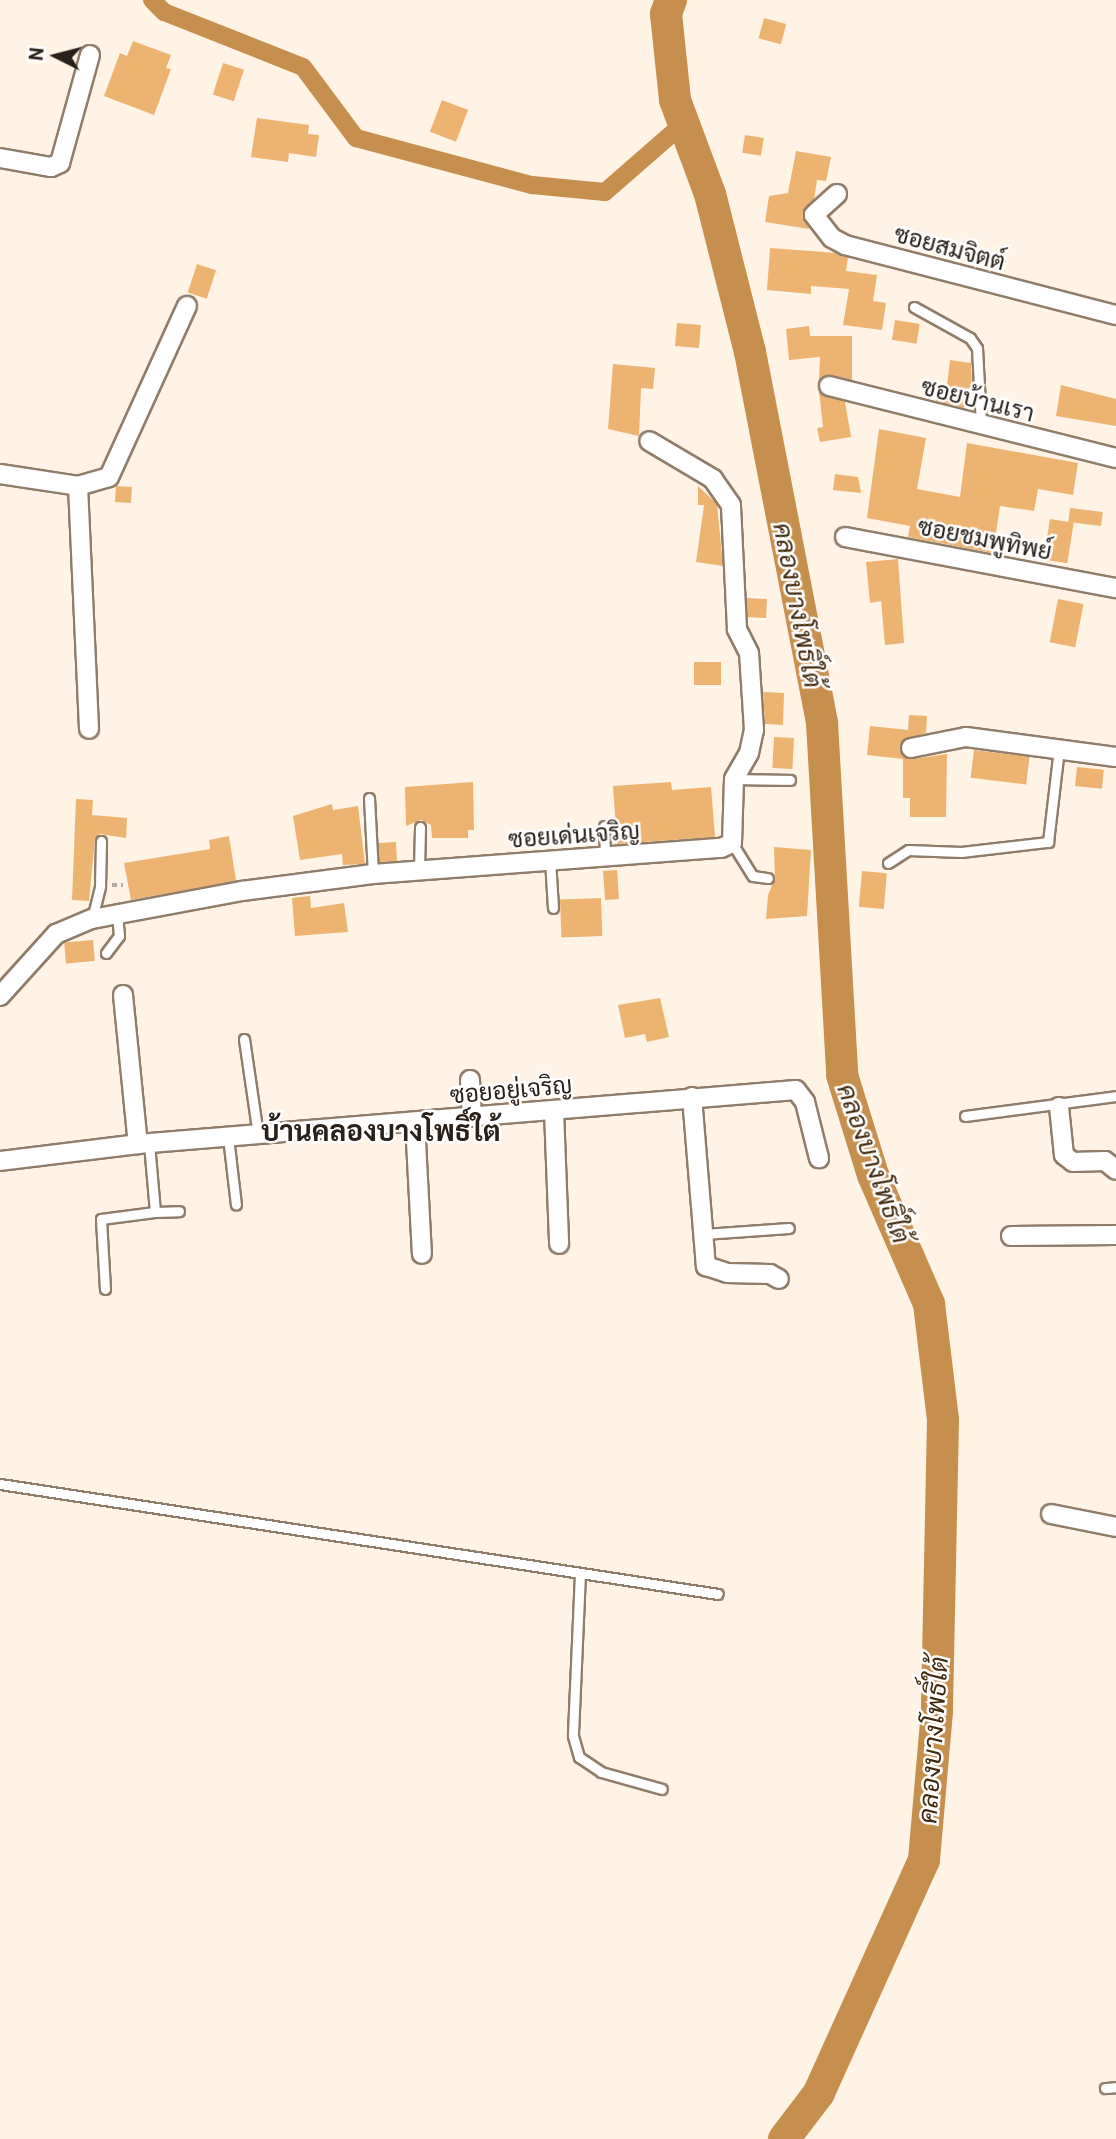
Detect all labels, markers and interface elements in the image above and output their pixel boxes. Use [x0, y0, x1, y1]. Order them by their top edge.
north arrow [21, 21, 91, 91]
text: N [22, 46, 48, 62]
street label: ซอยสมจิตต์ [891, 218, 1009, 276]
street label: ซอยบ้านเรา [918, 371, 1038, 427]
street label: ซอยชมพูทิพย์ [916, 511, 1054, 565]
water label: คลองบางโพธิ์ใต้ [768, 520, 830, 690]
street label: ซอยเด่นเจริญ [507, 815, 641, 853]
street label: ซอยอยู่เจริญ [449, 1069, 573, 1109]
water label: คลองบางโพธิ์ใต้ [832, 1079, 918, 1247]
district label: บ้านคลองบางโพธิ์ใต้ [261, 1112, 501, 1146]
water label: คลองบางโพธิ์ใต้ [911, 1655, 953, 1825]

